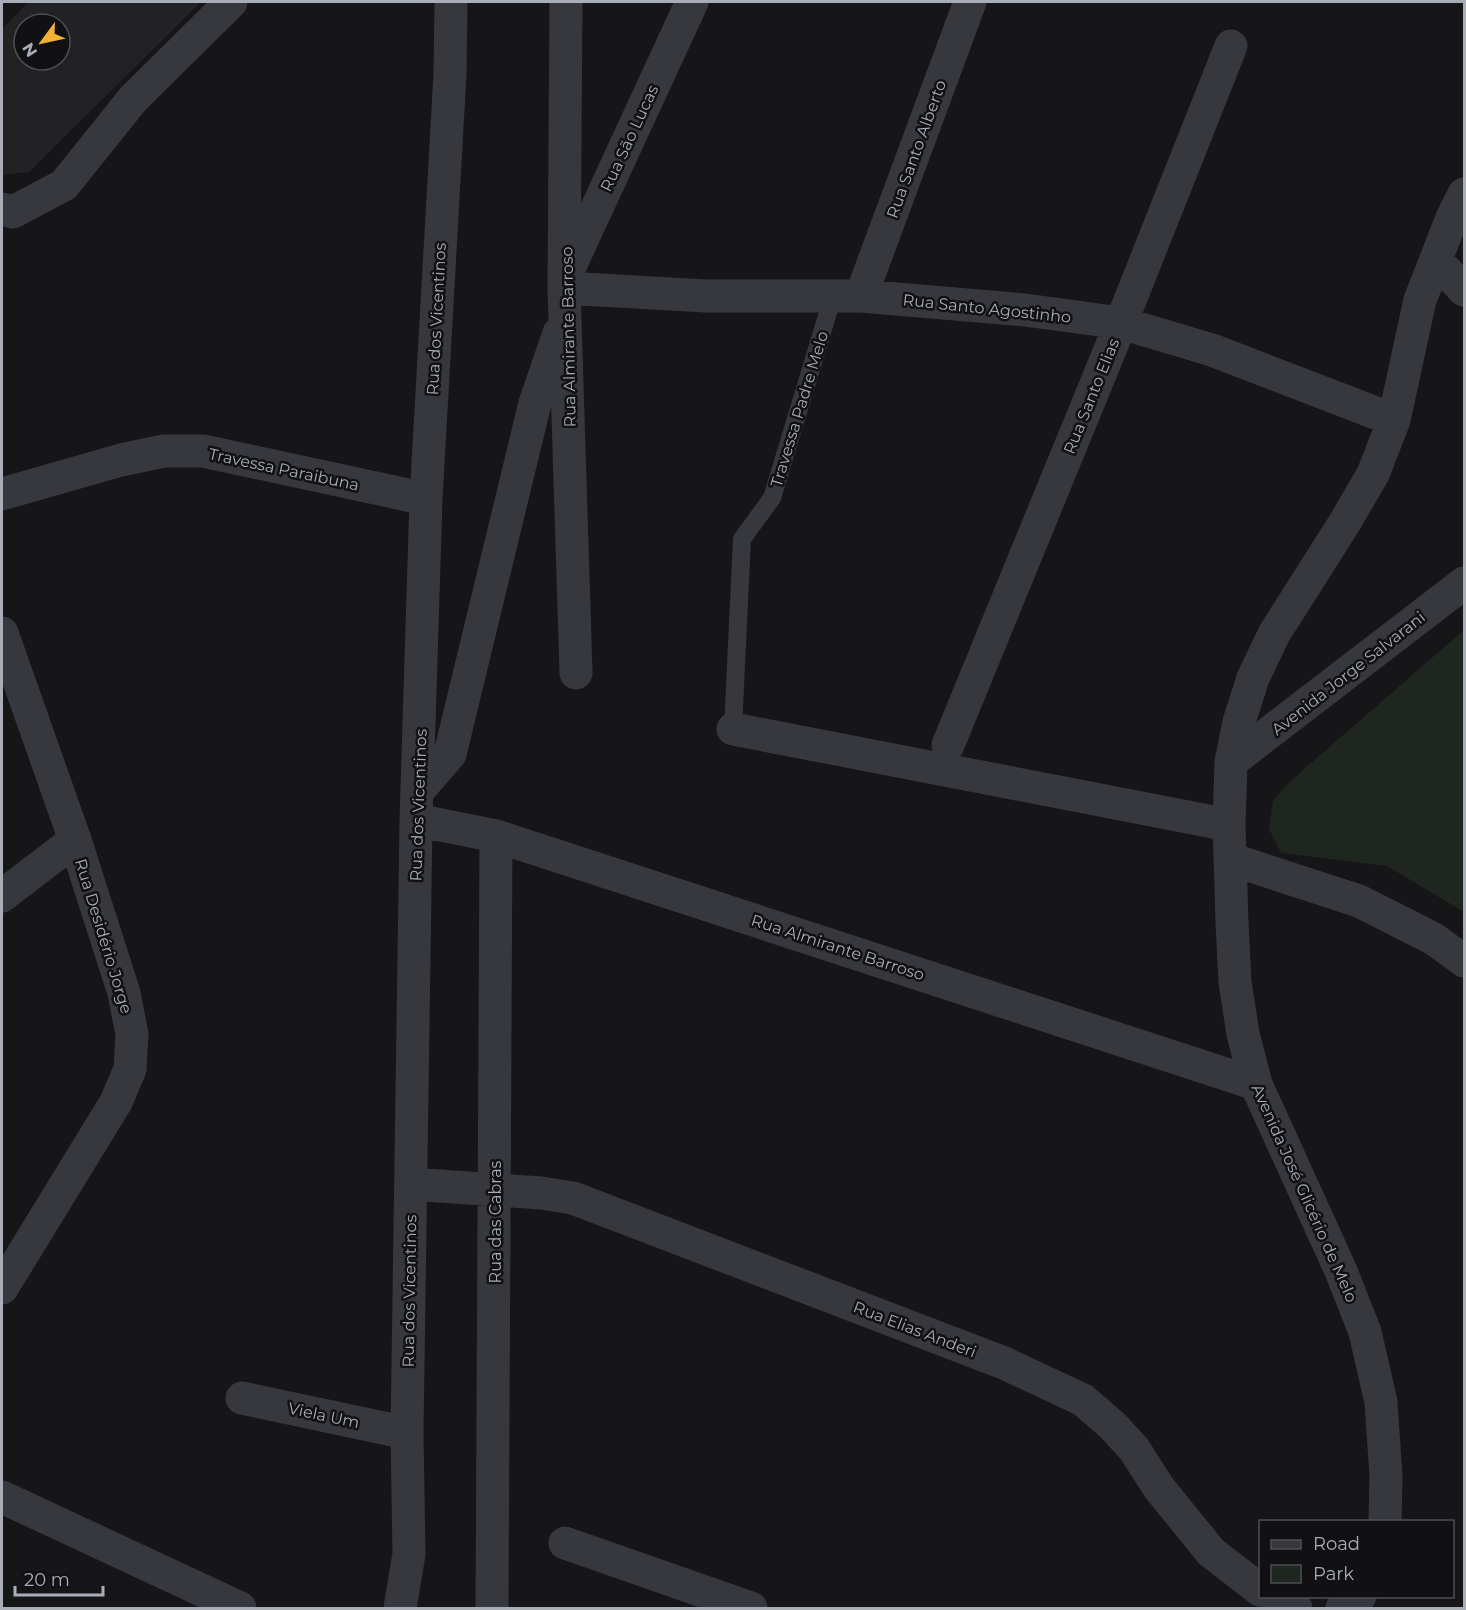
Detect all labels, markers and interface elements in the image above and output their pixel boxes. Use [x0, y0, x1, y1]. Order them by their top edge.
north arrow [12, 12, 72, 72]
text: N [18, 39, 41, 60]
street label: Rua Santo Alberto [883, 77, 950, 221]
street label: Rua São Lucas [596, 82, 663, 195]
street label: Rua dos Vicentinos [423, 242, 450, 396]
street label: Rua Almirante Barroso [557, 246, 580, 428]
street label: Rua Santo Agostinho [902, 290, 1072, 327]
street label: Travessa Padre Melo [767, 329, 832, 490]
street label: Rua Santo Elias [1060, 335, 1123, 457]
street label: Travessa Paraibuna [207, 444, 361, 495]
street label: Avenida Jorge Salvarani [1268, 608, 1429, 739]
street label: Rua dos Vicentinos [406, 728, 431, 882]
street label: Rua Desidério Jorge [71, 856, 136, 1016]
street label: Rua Almirante Barroso [749, 910, 927, 984]
street label: Avenida José Glicério de Melo [1248, 1081, 1361, 1305]
street label: Rua das Cabras [486, 1160, 505, 1283]
street label: Rua dos Vicentinos [399, 1214, 420, 1368]
street label: Rua Elias Anderi [851, 1297, 979, 1362]
street label: Viela Um [286, 1399, 361, 1432]
legend [1259, 1520, 1454, 1598]
text: Road [1313, 1533, 1360, 1555]
scale bar [15, 1559, 104, 1597]
text: Park [1313, 1563, 1354, 1585]
text: 20 m [24, 1569, 70, 1591]

